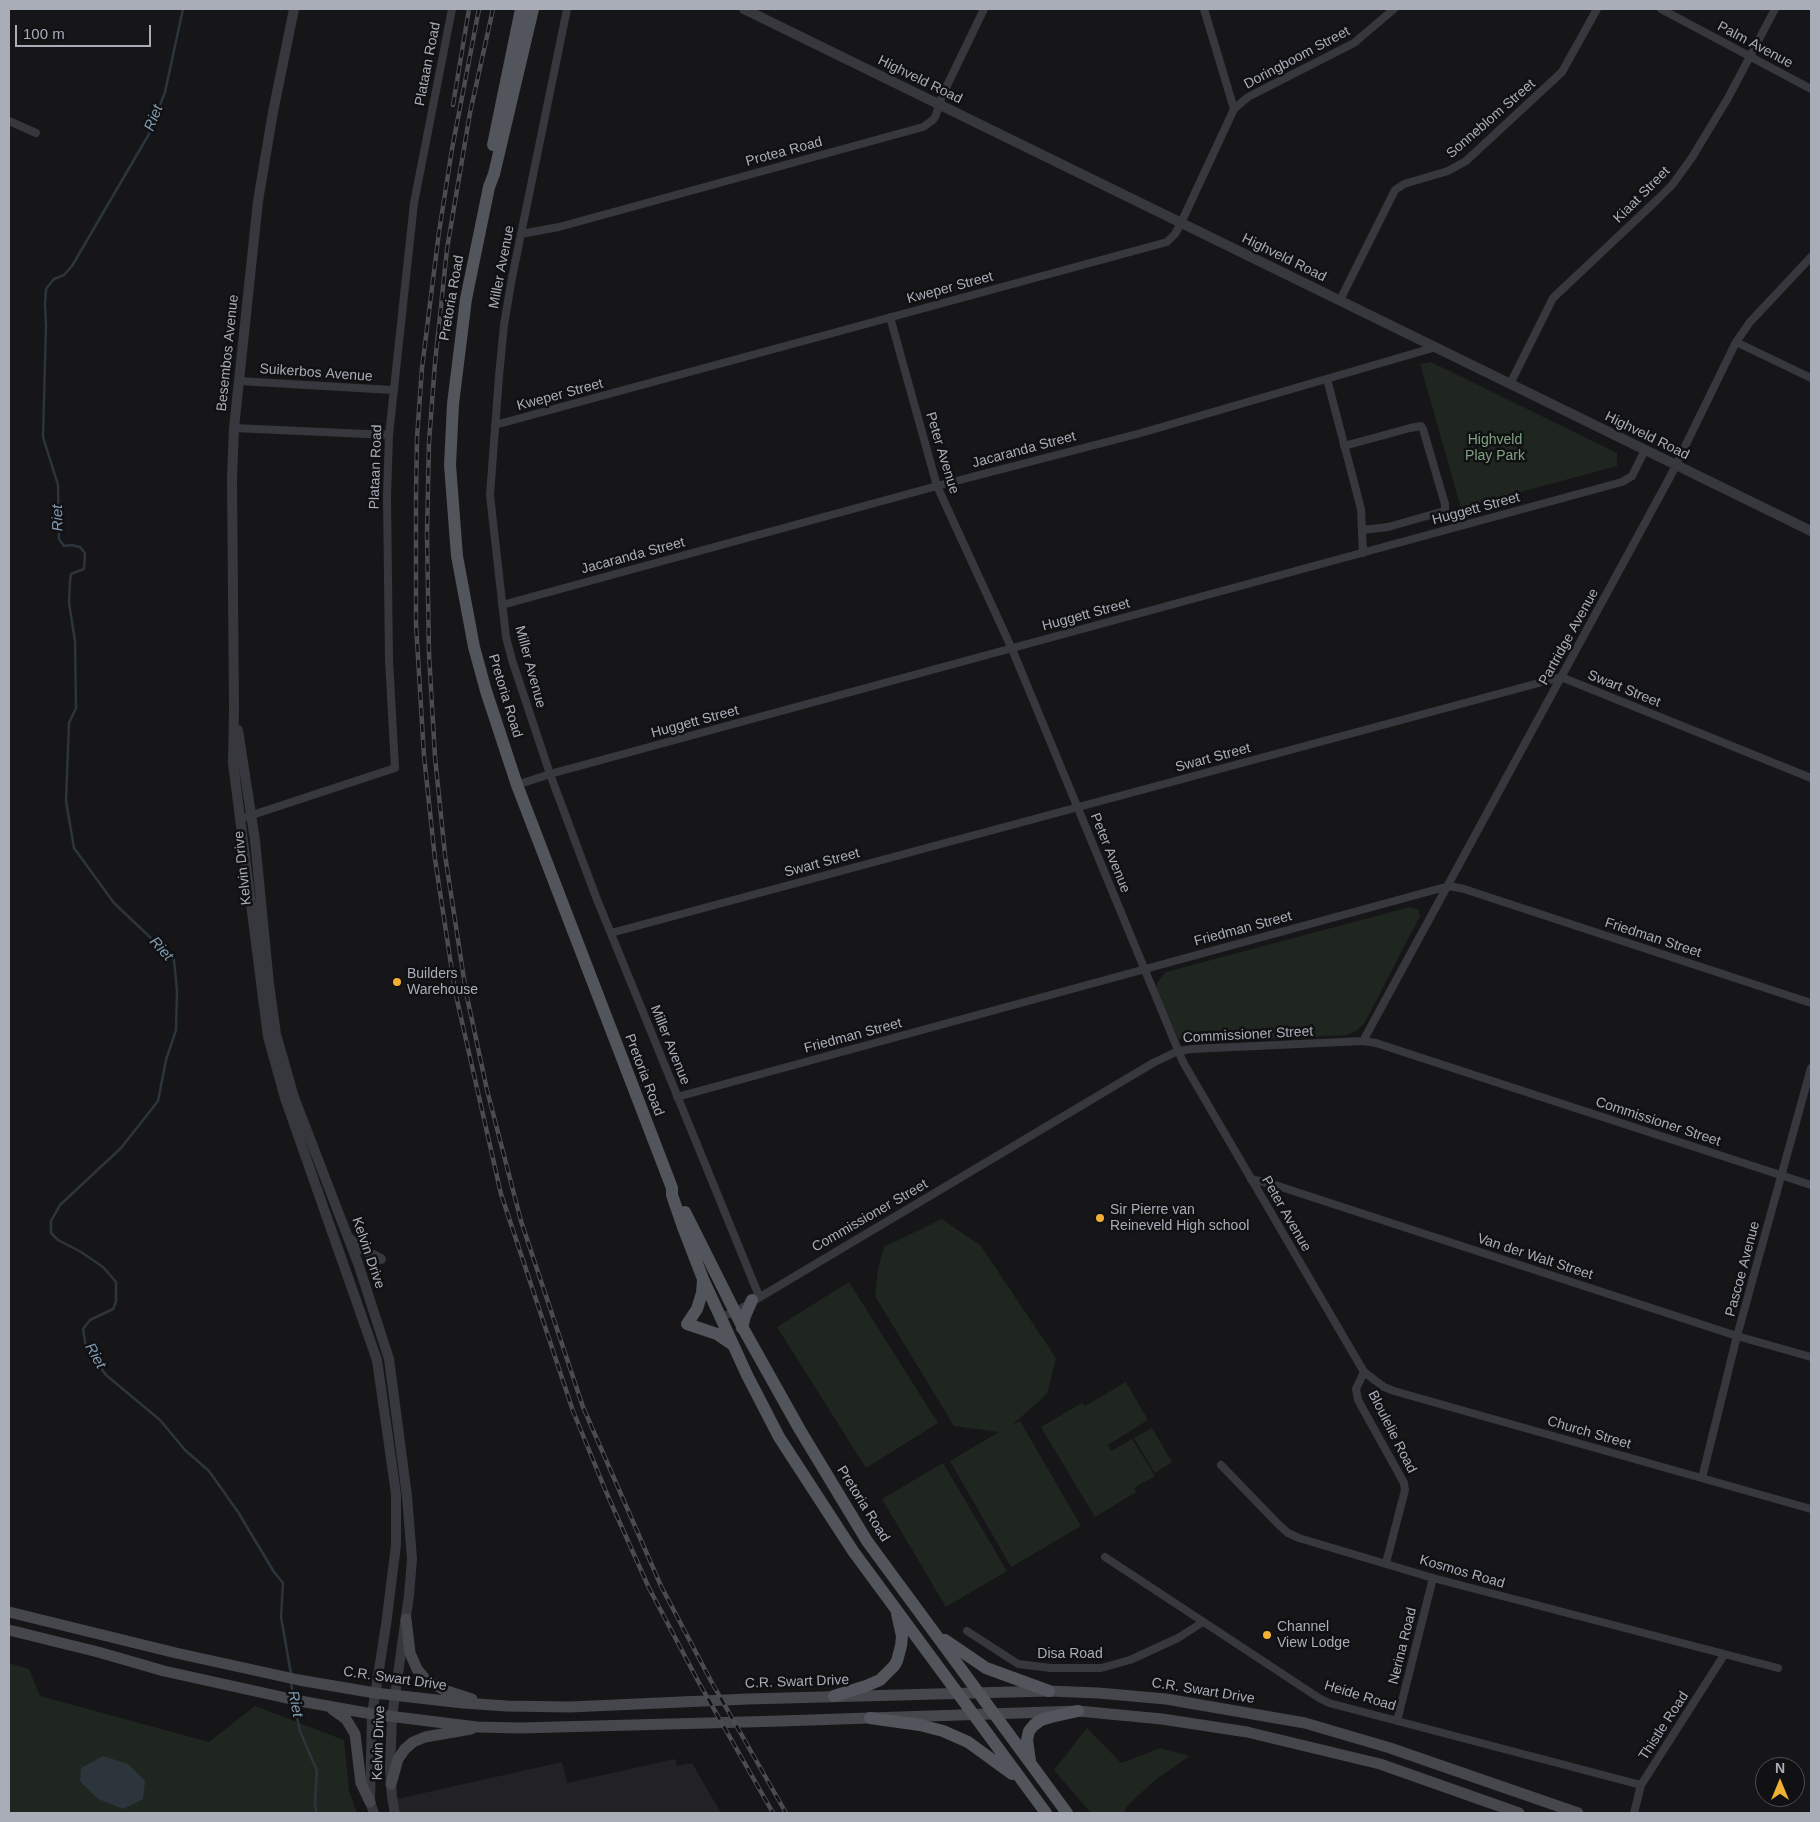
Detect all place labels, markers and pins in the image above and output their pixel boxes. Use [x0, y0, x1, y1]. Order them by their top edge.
place label: Builders Warehouse [407, 966, 478, 999]
marker: Builders Warehouse [391, 976, 403, 988]
place label: Sir Pierre van Reineveld High school [1110, 1202, 1249, 1234]
marker: Sir Pierre van Reineveld High school [1094, 1212, 1106, 1224]
place label: Channel View Lodge [1277, 1619, 1350, 1651]
marker: Channel View Lodge [1261, 1629, 1273, 1641]

